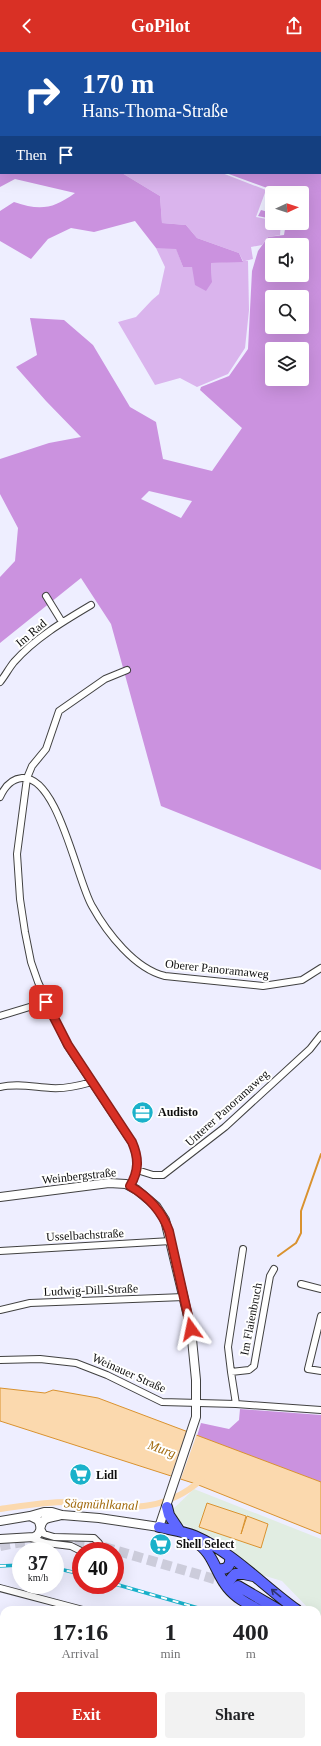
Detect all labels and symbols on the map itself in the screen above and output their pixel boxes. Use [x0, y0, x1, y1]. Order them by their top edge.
north arrow [265, 186, 309, 230]
street label: Im Rad [13, 616, 49, 650]
street label: Oberer Panoramaweg [164, 957, 270, 981]
pin [29, 985, 63, 1019]
street label: Unterer Panoramaweg [182, 1067, 272, 1149]
office icon: Audisto [129, 1099, 155, 1125]
place label: Audisto [158, 1105, 198, 1119]
street label: Weinbergstraße [41, 1165, 117, 1187]
street label: Usselbachstraße [46, 1226, 124, 1244]
street label: Ludwig-Dill-Straße [43, 1281, 139, 1299]
street label: Im Flaienbruch [237, 1282, 265, 1356]
position arrow [170, 1308, 212, 1350]
street label: Weinauer Straße [90, 1350, 168, 1396]
water label: Murg [145, 1437, 178, 1461]
supermarket icon: Lidl [68, 1462, 94, 1488]
place label: Lidl [96, 1468, 118, 1482]
water label: Sägmühlkanal [64, 1495, 139, 1513]
supermarket icon: Shell Select [147, 1531, 173, 1557]
place label: Shell Select [176, 1537, 234, 1551]
speed limit sign: 40 [72, 1542, 124, 1594]
one-way arrow [270, 1589, 281, 1598]

